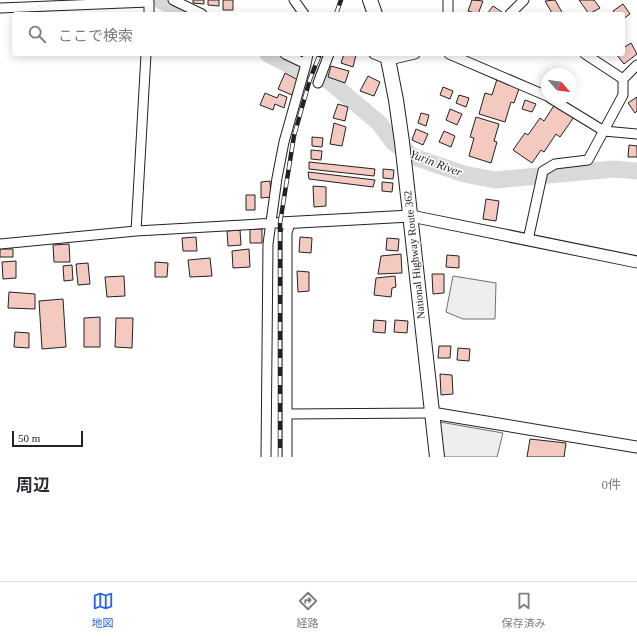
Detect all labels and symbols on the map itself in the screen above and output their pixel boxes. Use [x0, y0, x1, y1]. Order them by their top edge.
north arrow [541, 68, 577, 104]
water label: Yurin River [408, 147, 464, 179]
street label: National Highway Route 362 [401, 190, 427, 320]
scale bar [12, 429, 83, 448]

